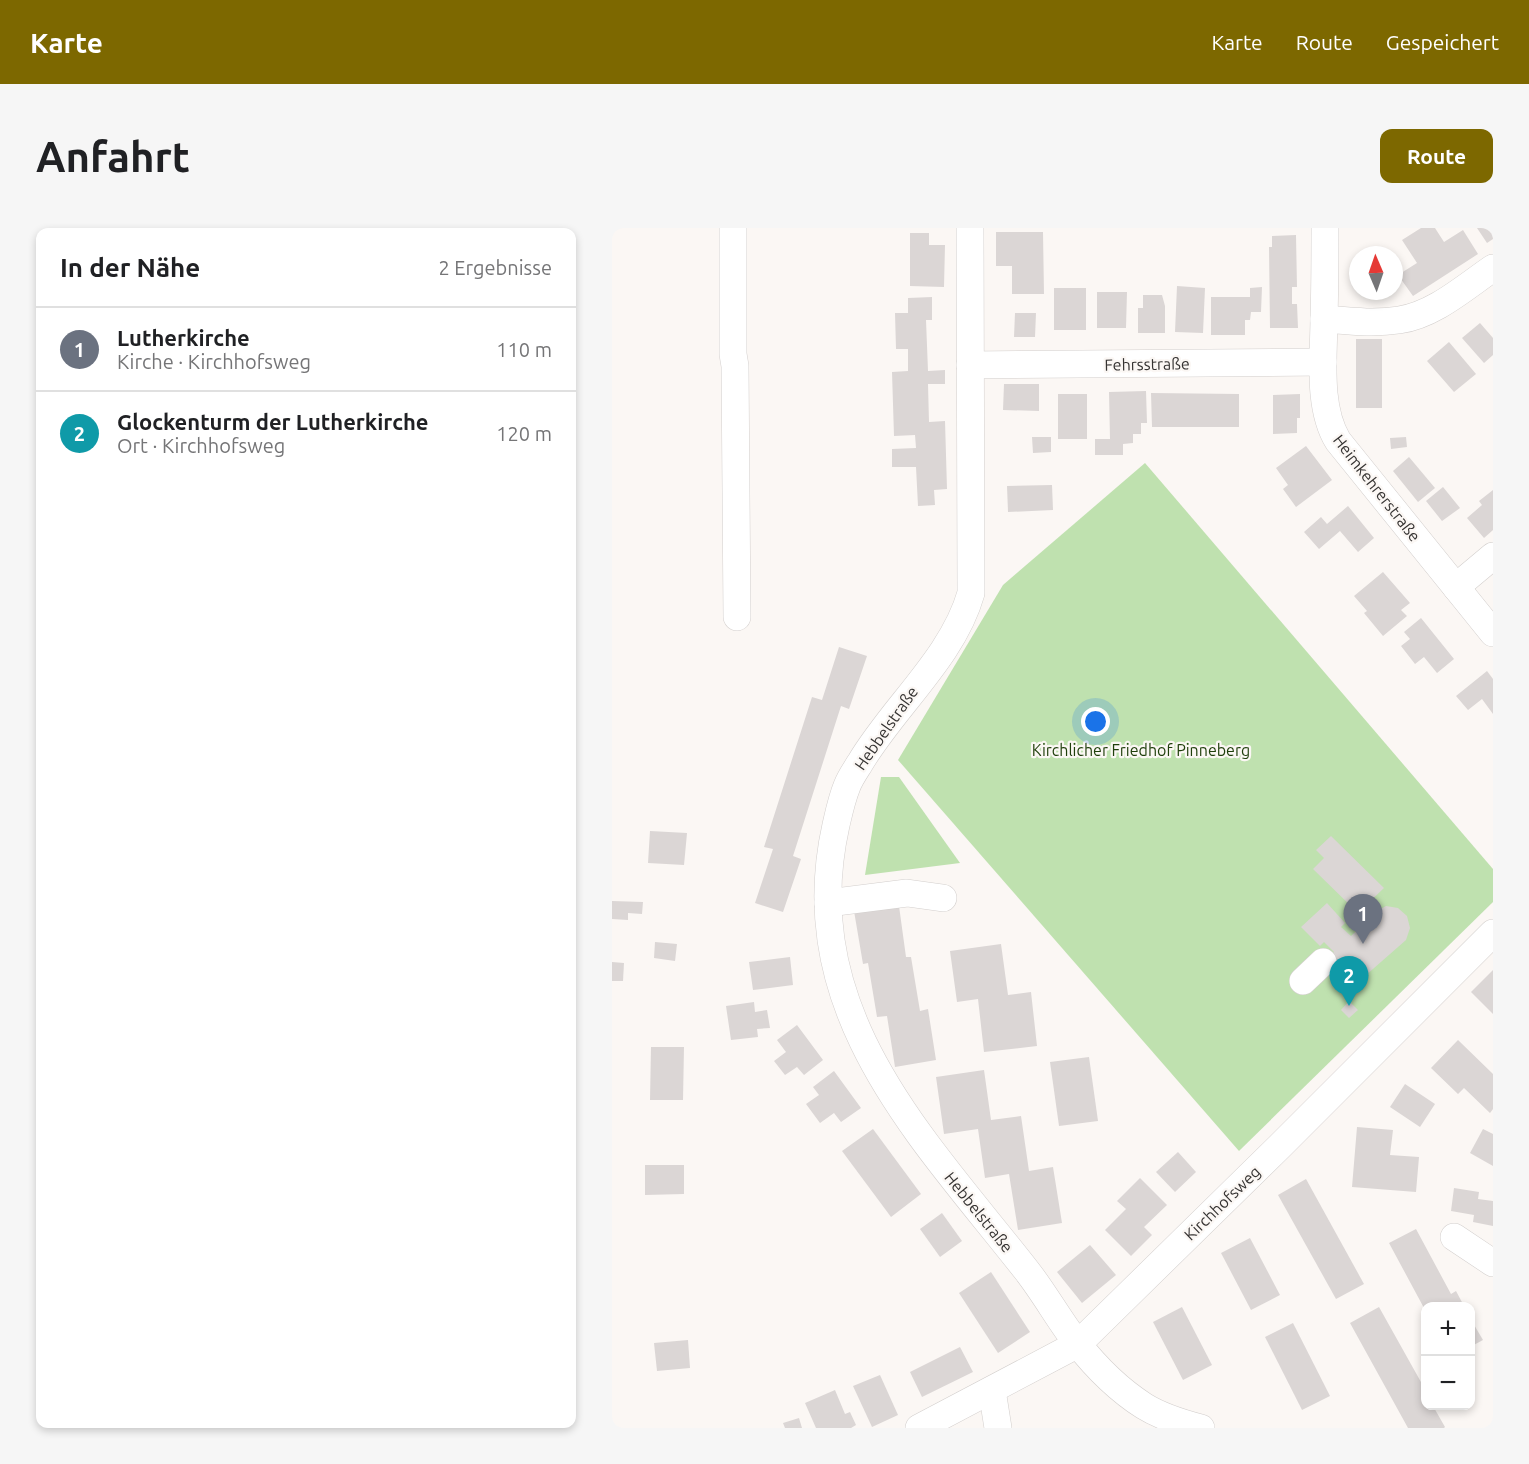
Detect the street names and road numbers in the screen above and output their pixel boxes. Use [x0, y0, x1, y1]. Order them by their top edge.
street label: Fehrsstraße [1104, 354, 1190, 374]
street label: Heimkehrerstraße [1330, 431, 1424, 545]
street label: Hebbelstraße [851, 683, 921, 773]
street label: Kirchhofsweg [1180, 1162, 1264, 1244]
street label: Hebbelstraße [941, 1168, 1017, 1256]

